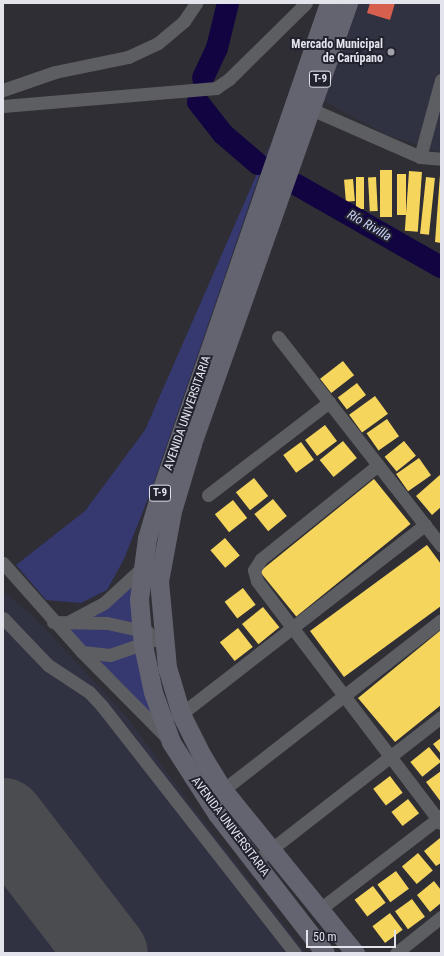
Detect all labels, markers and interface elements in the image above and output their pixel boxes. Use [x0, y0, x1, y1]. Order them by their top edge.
place label: Mercado Municipal de Carúpano [291, 38, 383, 66]
marker: Mercado Municipal de Carúpano [386, 47, 396, 57]
road number: T-9 [308, 70, 332, 88]
water label: Río Rivilla [344, 207, 394, 245]
street label: AVENIDA UNIVERSITARIA [162, 354, 214, 472]
road number: T-9 [148, 484, 172, 502]
street label: AVENIDA UNIVERSITARIA [188, 775, 272, 879]
scale bar [308, 922, 398, 948]
text: 50 m [313, 930, 337, 944]

